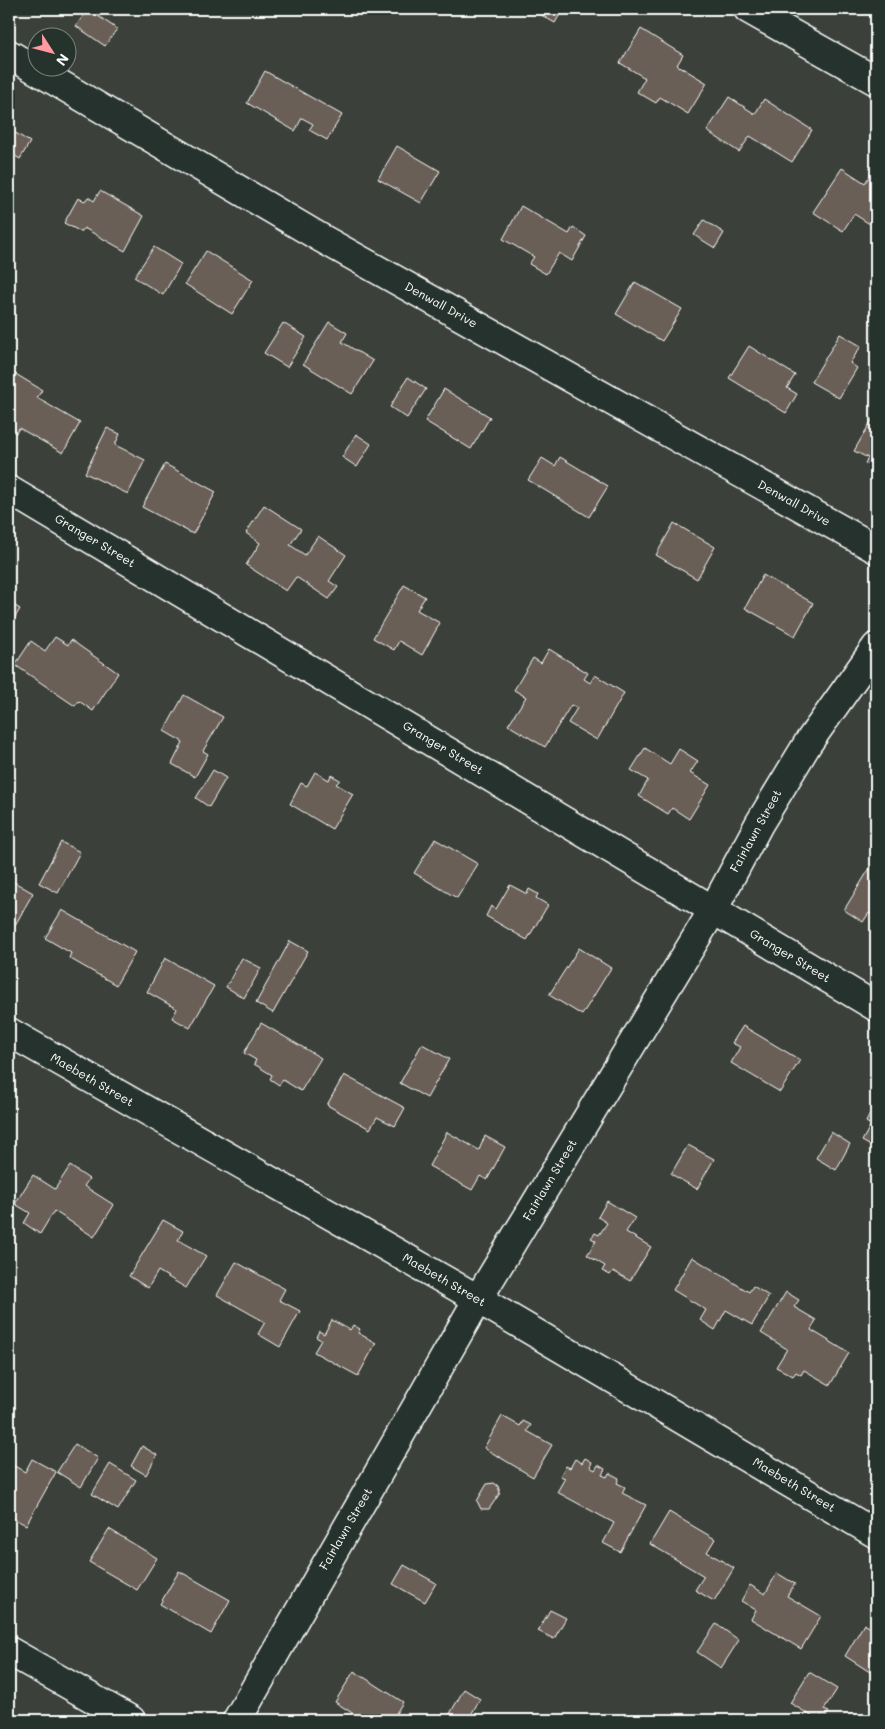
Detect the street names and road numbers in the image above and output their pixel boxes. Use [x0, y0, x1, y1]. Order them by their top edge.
street label: Denwall Drive [402, 278, 481, 331]
street label: Denwall Drive [755, 476, 834, 529]
street label: Granger Street [52, 510, 139, 571]
street label: Granger Street [400, 717, 487, 778]
street label: Fairlawn Street [726, 786, 785, 875]
street label: Granger Street [747, 925, 834, 986]
street label: Maebeth Street [48, 1049, 137, 1109]
street label: Fairlawn Street [518, 1136, 580, 1223]
street label: Maebeth Street [400, 1249, 489, 1309]
street label: Maebeth Street [750, 1453, 839, 1515]
street label: Fairlawn Street [315, 1485, 375, 1572]

